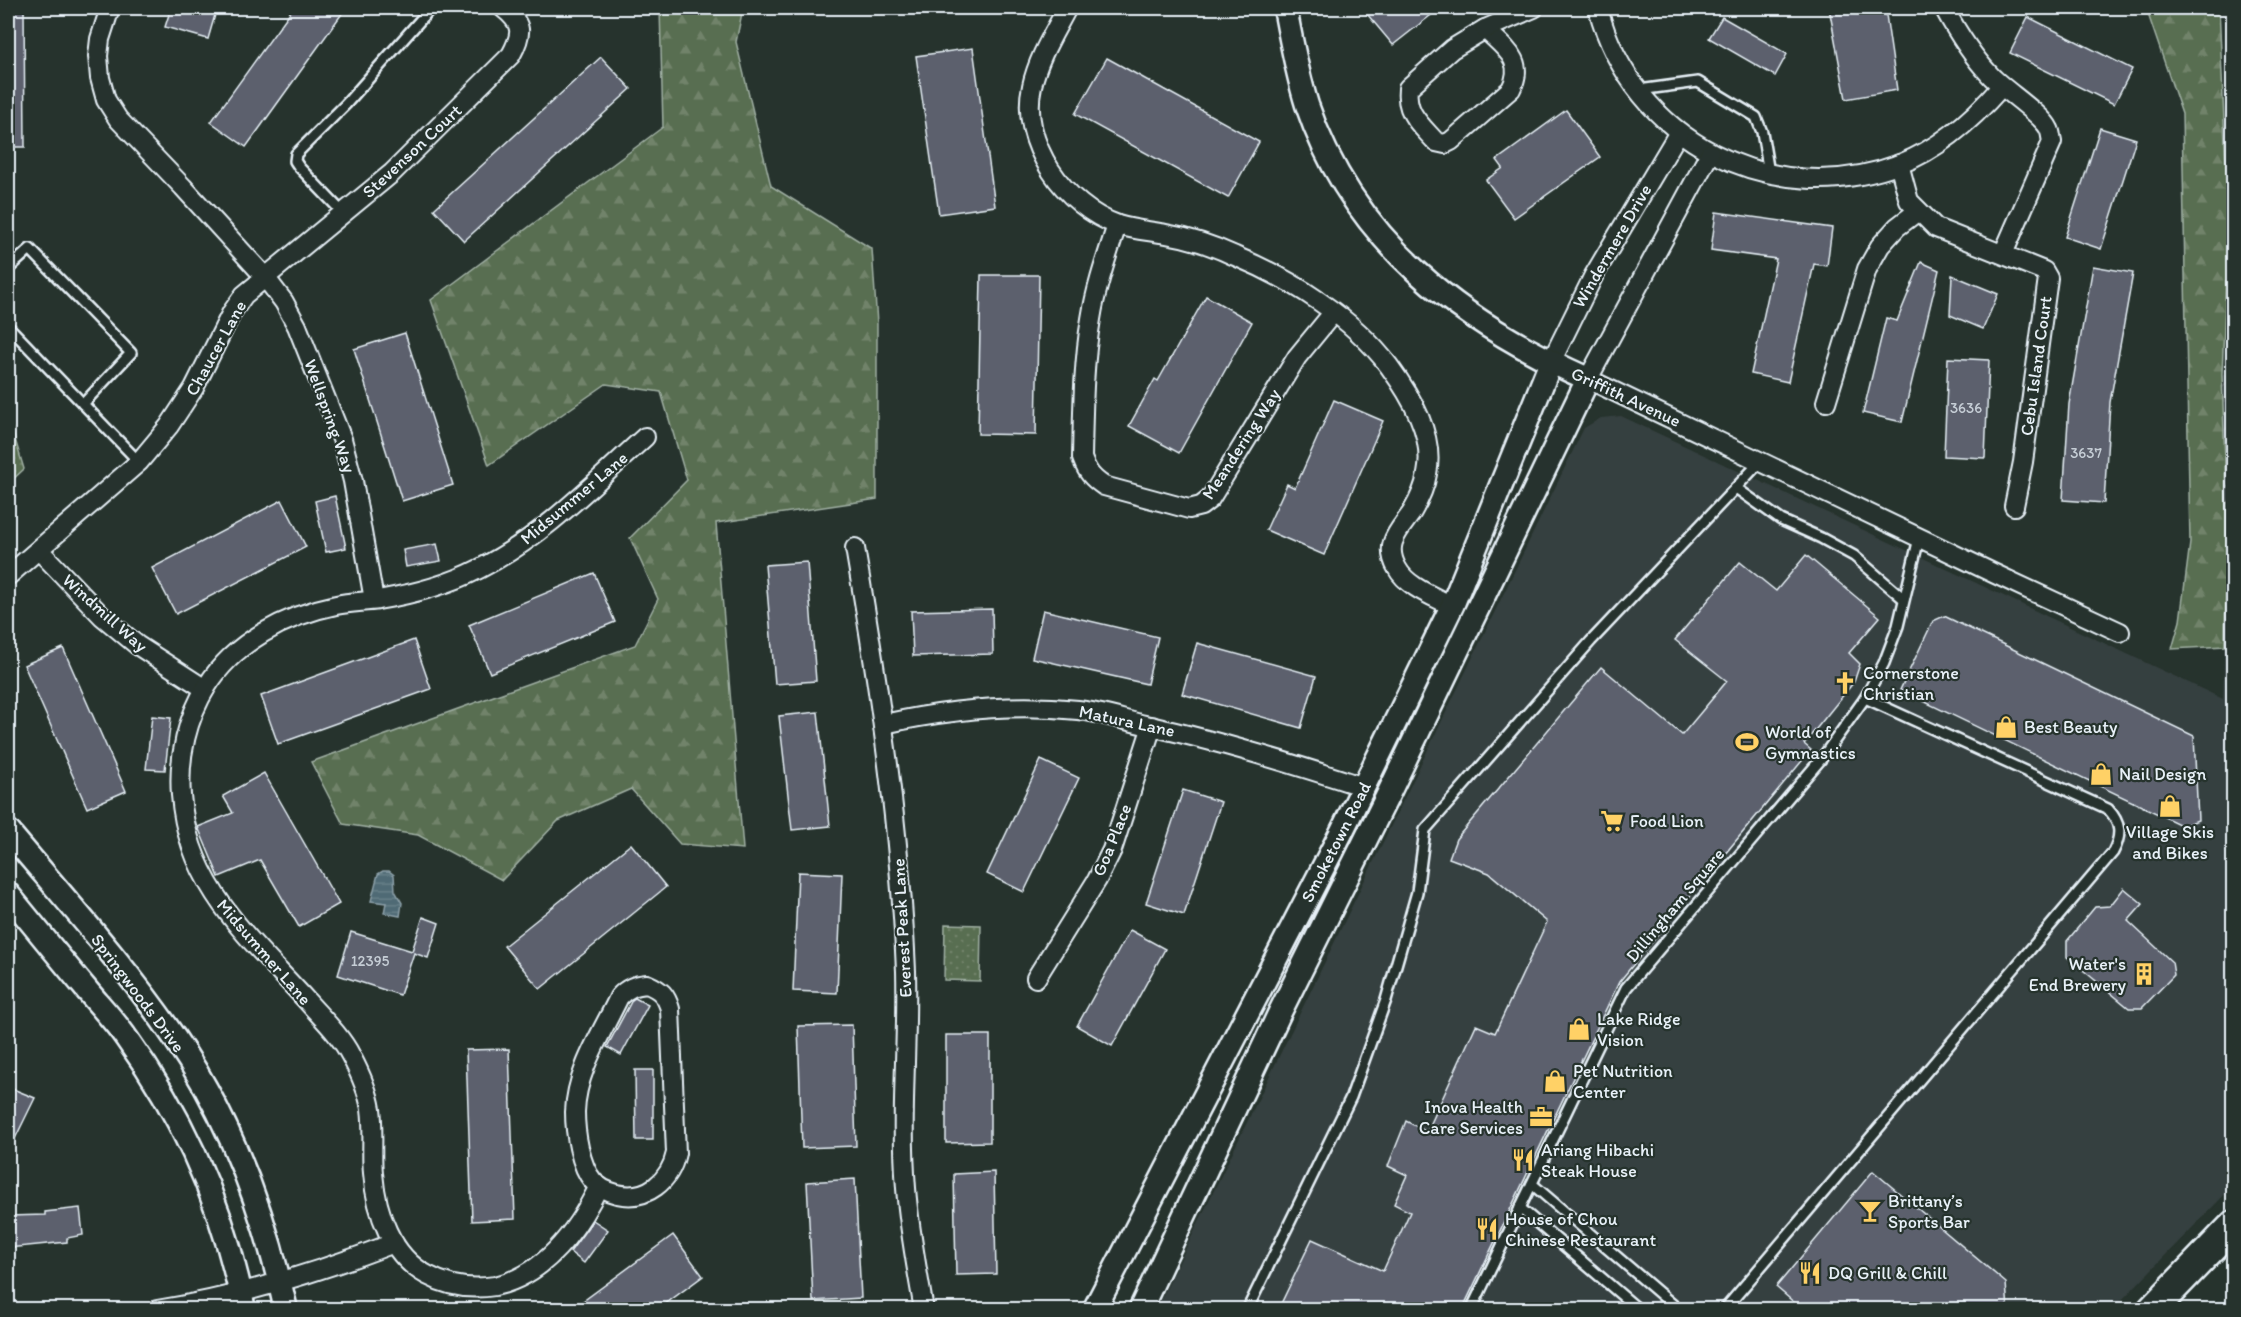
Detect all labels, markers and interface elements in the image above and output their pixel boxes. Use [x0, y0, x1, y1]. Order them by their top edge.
street label: Stevenson Court [358, 99, 466, 203]
street label: Windermere Drive [1568, 180, 1656, 312]
street label: Cebu Island Court [2015, 294, 2057, 437]
street label: Chaucer Lane [181, 296, 251, 400]
street label: Wellspring Way [299, 356, 361, 476]
street label: Griffith Avenue [1568, 362, 1684, 432]
street label: Meandering Way [1197, 384, 1285, 504]
house number: 3636 [1950, 399, 1982, 417]
house number: 3637 [2070, 444, 2102, 462]
street label: Midsummer Lane [516, 447, 632, 549]
street label: Windmill Way [58, 569, 152, 657]
place label: Cornerstone Christian [1863, 662, 1959, 705]
church icon: Cornerstone Christian [1832, 670, 1858, 696]
street label: Matura Lane [1077, 700, 1177, 742]
shop icon: Best Beauty [1993, 714, 2019, 740]
place label: Best Beauty [2024, 716, 2118, 738]
place label: World of Gymnastics [1765, 721, 1856, 764]
sports icon: World of Gymnastics [1734, 729, 1760, 755]
shop icon: Nail Design [2088, 761, 2114, 787]
place label: Nail Design [2119, 763, 2206, 785]
street label: Smoketown Road [1296, 778, 1376, 906]
shop icon: Village Skis and Bikes [2157, 793, 2183, 819]
street label: Goa Place [1088, 801, 1136, 879]
supermarket icon: Food Lion [1599, 808, 1625, 834]
place label: Food Lion [1630, 810, 1704, 832]
place label: Village Skis and Bikes [2126, 821, 2214, 864]
street label: Dillingham Square [1621, 843, 1729, 967]
street label: Everest Peak Lane [887, 858, 917, 998]
street label: Midsummer Lane [212, 894, 316, 1010]
street label: Springwoods Drive [86, 929, 190, 1057]
house number: 12395 [351, 952, 389, 970]
place label: Water's End Brewery [2029, 953, 2126, 996]
building icon: Water's End Brewery [2131, 961, 2157, 987]
place label: Lake Ridge Vision [1597, 1008, 1681, 1051]
shop icon: Lake Ridge Vision [1566, 1016, 1592, 1042]
place label: Pet Nutrition Center [1573, 1060, 1673, 1103]
shop icon: Pet Nutrition Center [1542, 1068, 1568, 1094]
place label: Inova Health Care Services [1419, 1096, 1523, 1139]
office icon: Inova Health Care Services [1528, 1104, 1554, 1130]
place label: Ariang Hibachi Steak House [1541, 1139, 1654, 1182]
restaurant icon: Ariang Hibachi Steak House [1510, 1147, 1536, 1173]
place label: Brittany’s Sports Bar [1888, 1190, 1970, 1233]
bar icon: Brittany’s Sports Bar [1857, 1198, 1883, 1224]
place label: House of Chou Chinese Restaurant [1505, 1208, 1656, 1251]
restaurant icon: House of Chou Chinese Restaurant [1474, 1216, 1500, 1242]
restaurant icon: DQ Grill & Chill [1797, 1260, 1823, 1286]
place label: DQ Grill & Chill [1828, 1262, 1947, 1284]

